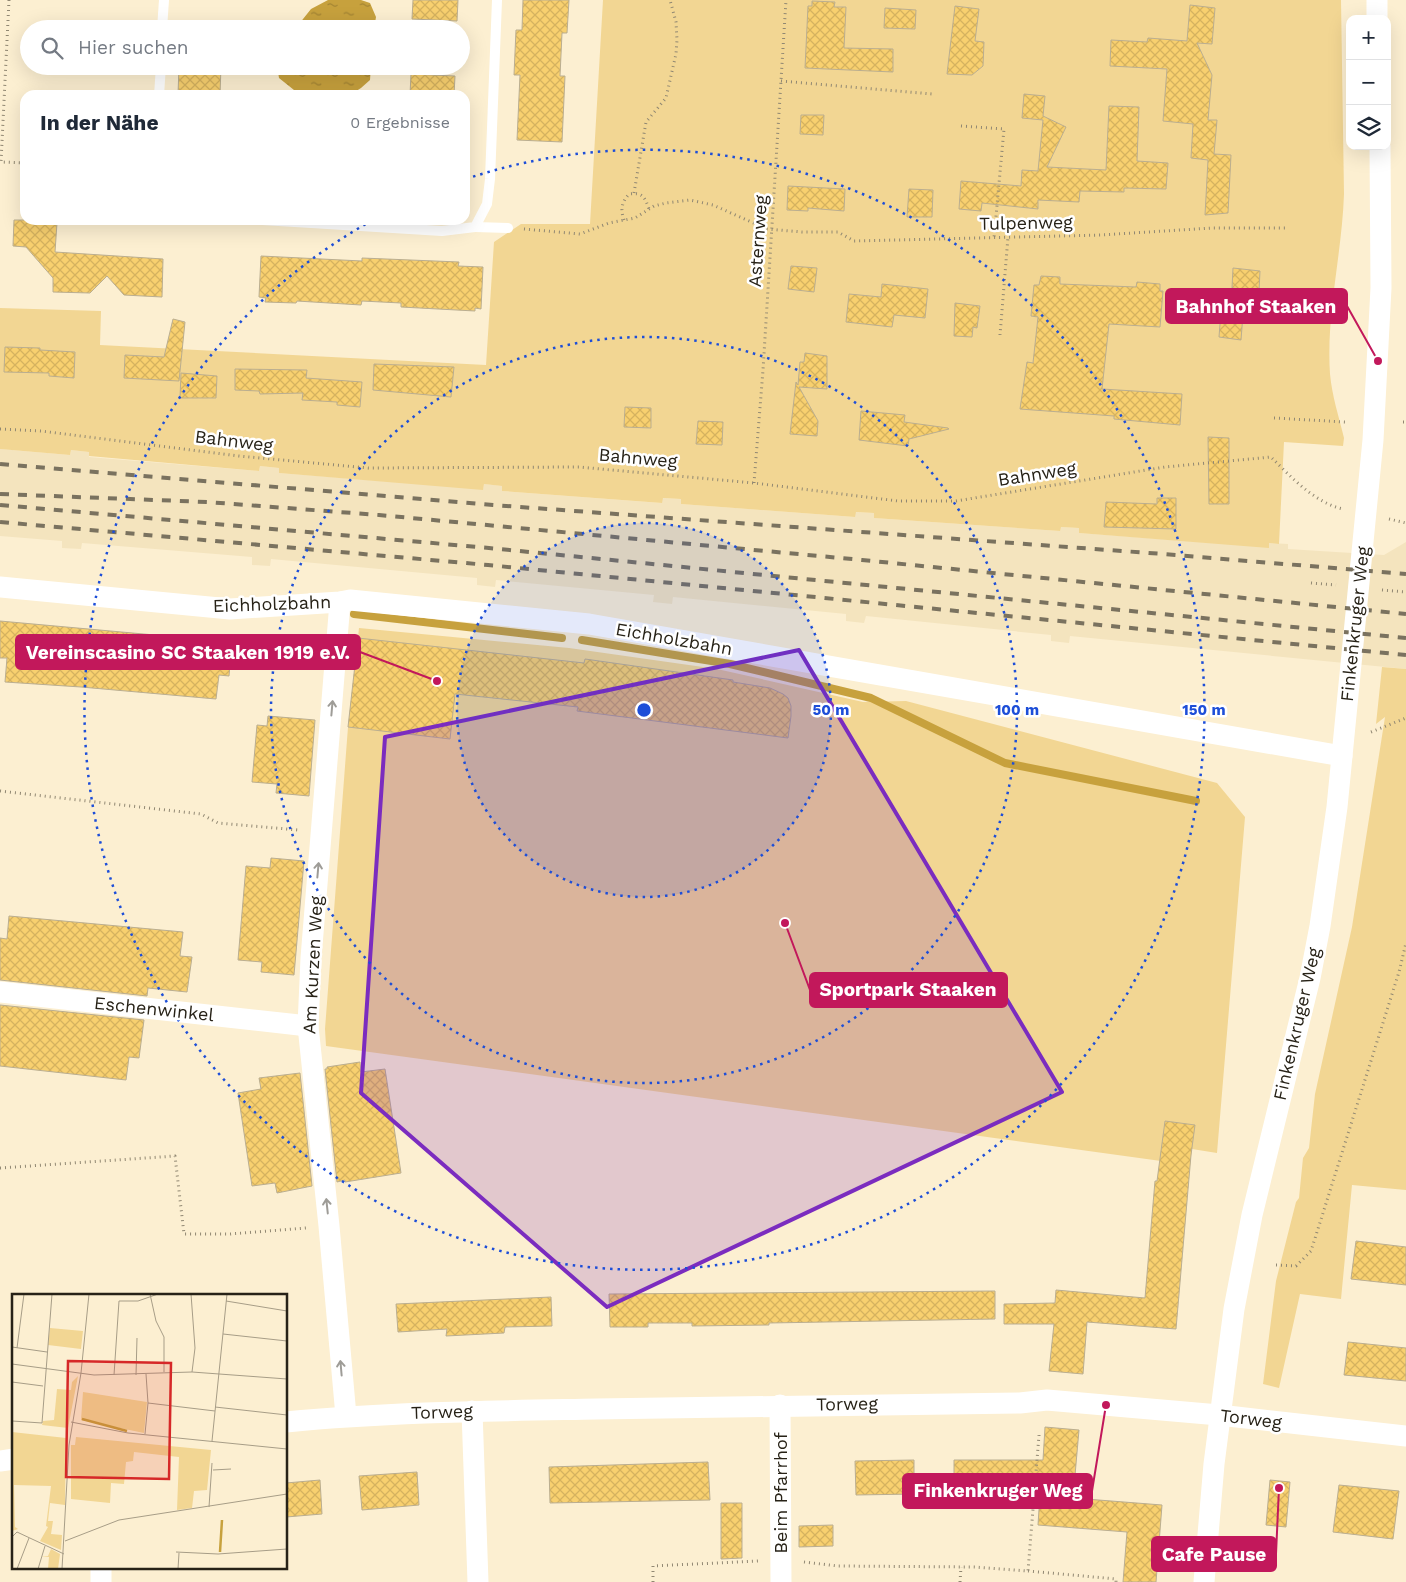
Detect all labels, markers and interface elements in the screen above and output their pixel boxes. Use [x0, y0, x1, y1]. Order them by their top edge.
map controls [1346, 15, 1391, 150]
button: + [1346, 15, 1391, 60]
search box [20, 20, 470, 75]
icon: search [38, 34, 66, 62]
text: Hier suchen [78, 36, 189, 59]
button: − [1346, 60, 1391, 105]
button: layers [1346, 105, 1391, 150]
text: In der Nähe [40, 110, 159, 135]
text: 0 Ergebnisse [350, 113, 450, 132]
street label: Asternweg [744, 194, 771, 288]
street label: Tulpenweg [979, 211, 1073, 234]
callout: Bahnhof Staaken [1166, 289, 1347, 323]
text: Bahnhof Staaken [1176, 295, 1336, 318]
street label: Bahnweg [194, 425, 275, 456]
street label: Bahnweg [598, 444, 679, 471]
street label: Bahnweg [996, 457, 1078, 490]
street label: Finkenkruger Weg [1336, 545, 1373, 703]
street label: Eichholzbahn [212, 591, 331, 616]
street label: Eichholzbahn [614, 618, 734, 659]
callout: Vereinscasino SC Staaken 1919 e.V. [16, 635, 360, 669]
text: Vereinscasino SC Staaken 1919 e.V. [26, 641, 350, 664]
one-way arrow [327, 700, 336, 716]
centre of rings [635, 701, 653, 719]
text: 50 m [813, 701, 849, 719]
text: 100 m [995, 701, 1039, 719]
text: 150 m [1182, 701, 1226, 719]
one-way arrow [314, 862, 323, 878]
street label: Am Kurzen Weg [298, 895, 327, 1035]
street label: Finkenkruger Weg [1269, 945, 1324, 1102]
callout: Sportpark Staaken [810, 973, 1007, 1007]
text: Sportpark Staaken [820, 978, 996, 1001]
street label: Eschenwinkel [93, 992, 215, 1025]
one-way arrow [322, 1198, 332, 1214]
inset map [12, 1294, 288, 1570]
one-way arrow [337, 1360, 346, 1376]
street label: Torweg [816, 1392, 878, 1415]
street label: Torweg [411, 1400, 474, 1423]
street label: Torweg [1219, 1404, 1283, 1433]
street label: Beim Pfarrhof [770, 1432, 791, 1554]
callout: Finkenkruger Weg [903, 1474, 1092, 1508]
text: Finkenkruger Weg [914, 1479, 1083, 1502]
callout: Cafe Pause [1152, 1537, 1276, 1571]
text: Cafe Pause [1162, 1543, 1266, 1566]

